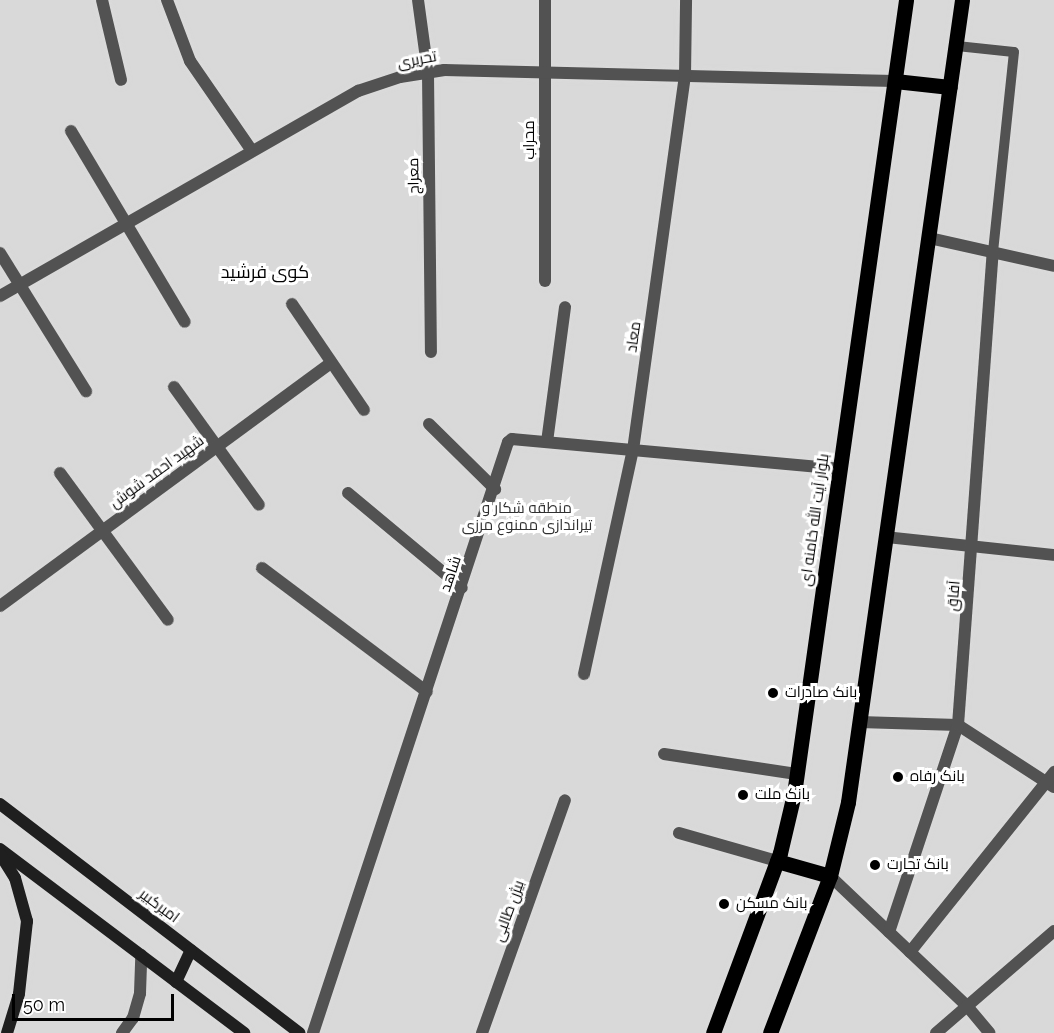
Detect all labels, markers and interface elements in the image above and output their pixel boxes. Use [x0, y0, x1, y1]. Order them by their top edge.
street label: تحریری [396, 48, 438, 72]
street label: محراب [521, 120, 539, 160]
street label: معراج [405, 158, 423, 194]
district label: کوی فرشید [221, 261, 309, 283]
street label: معاد [623, 320, 645, 354]
street label: شهید احمد شوش [106, 432, 208, 512]
street label: بلوار آیت الله خامنه ای [797, 453, 833, 587]
park label: منطقه شکار و تیراندازی ممنوع مرزی [462, 499, 592, 534]
street label: شاهد [437, 554, 465, 594]
street label: آفاق [944, 580, 964, 612]
place label: بانک صادرات [785, 684, 857, 702]
marker: بانک صادرات [766, 686, 780, 700]
place label: بانک رفاه [910, 768, 965, 786]
marker: بانک رفاه [891, 770, 905, 784]
place label: بانک ملت [755, 786, 810, 804]
marker: بانک ملت [736, 788, 750, 802]
place label: بانک تجارت [887, 856, 949, 874]
marker: بانک تجارت [868, 858, 882, 872]
street label: بیژن طالبی [490, 878, 528, 944]
street label: امیرکبیر [136, 885, 182, 927]
place label: بانک مسکن [736, 895, 807, 913]
marker: بانک مسکن [717, 897, 731, 911]
scale bar [15, 982, 177, 1020]
text: 50 m [23, 994, 65, 1015]

